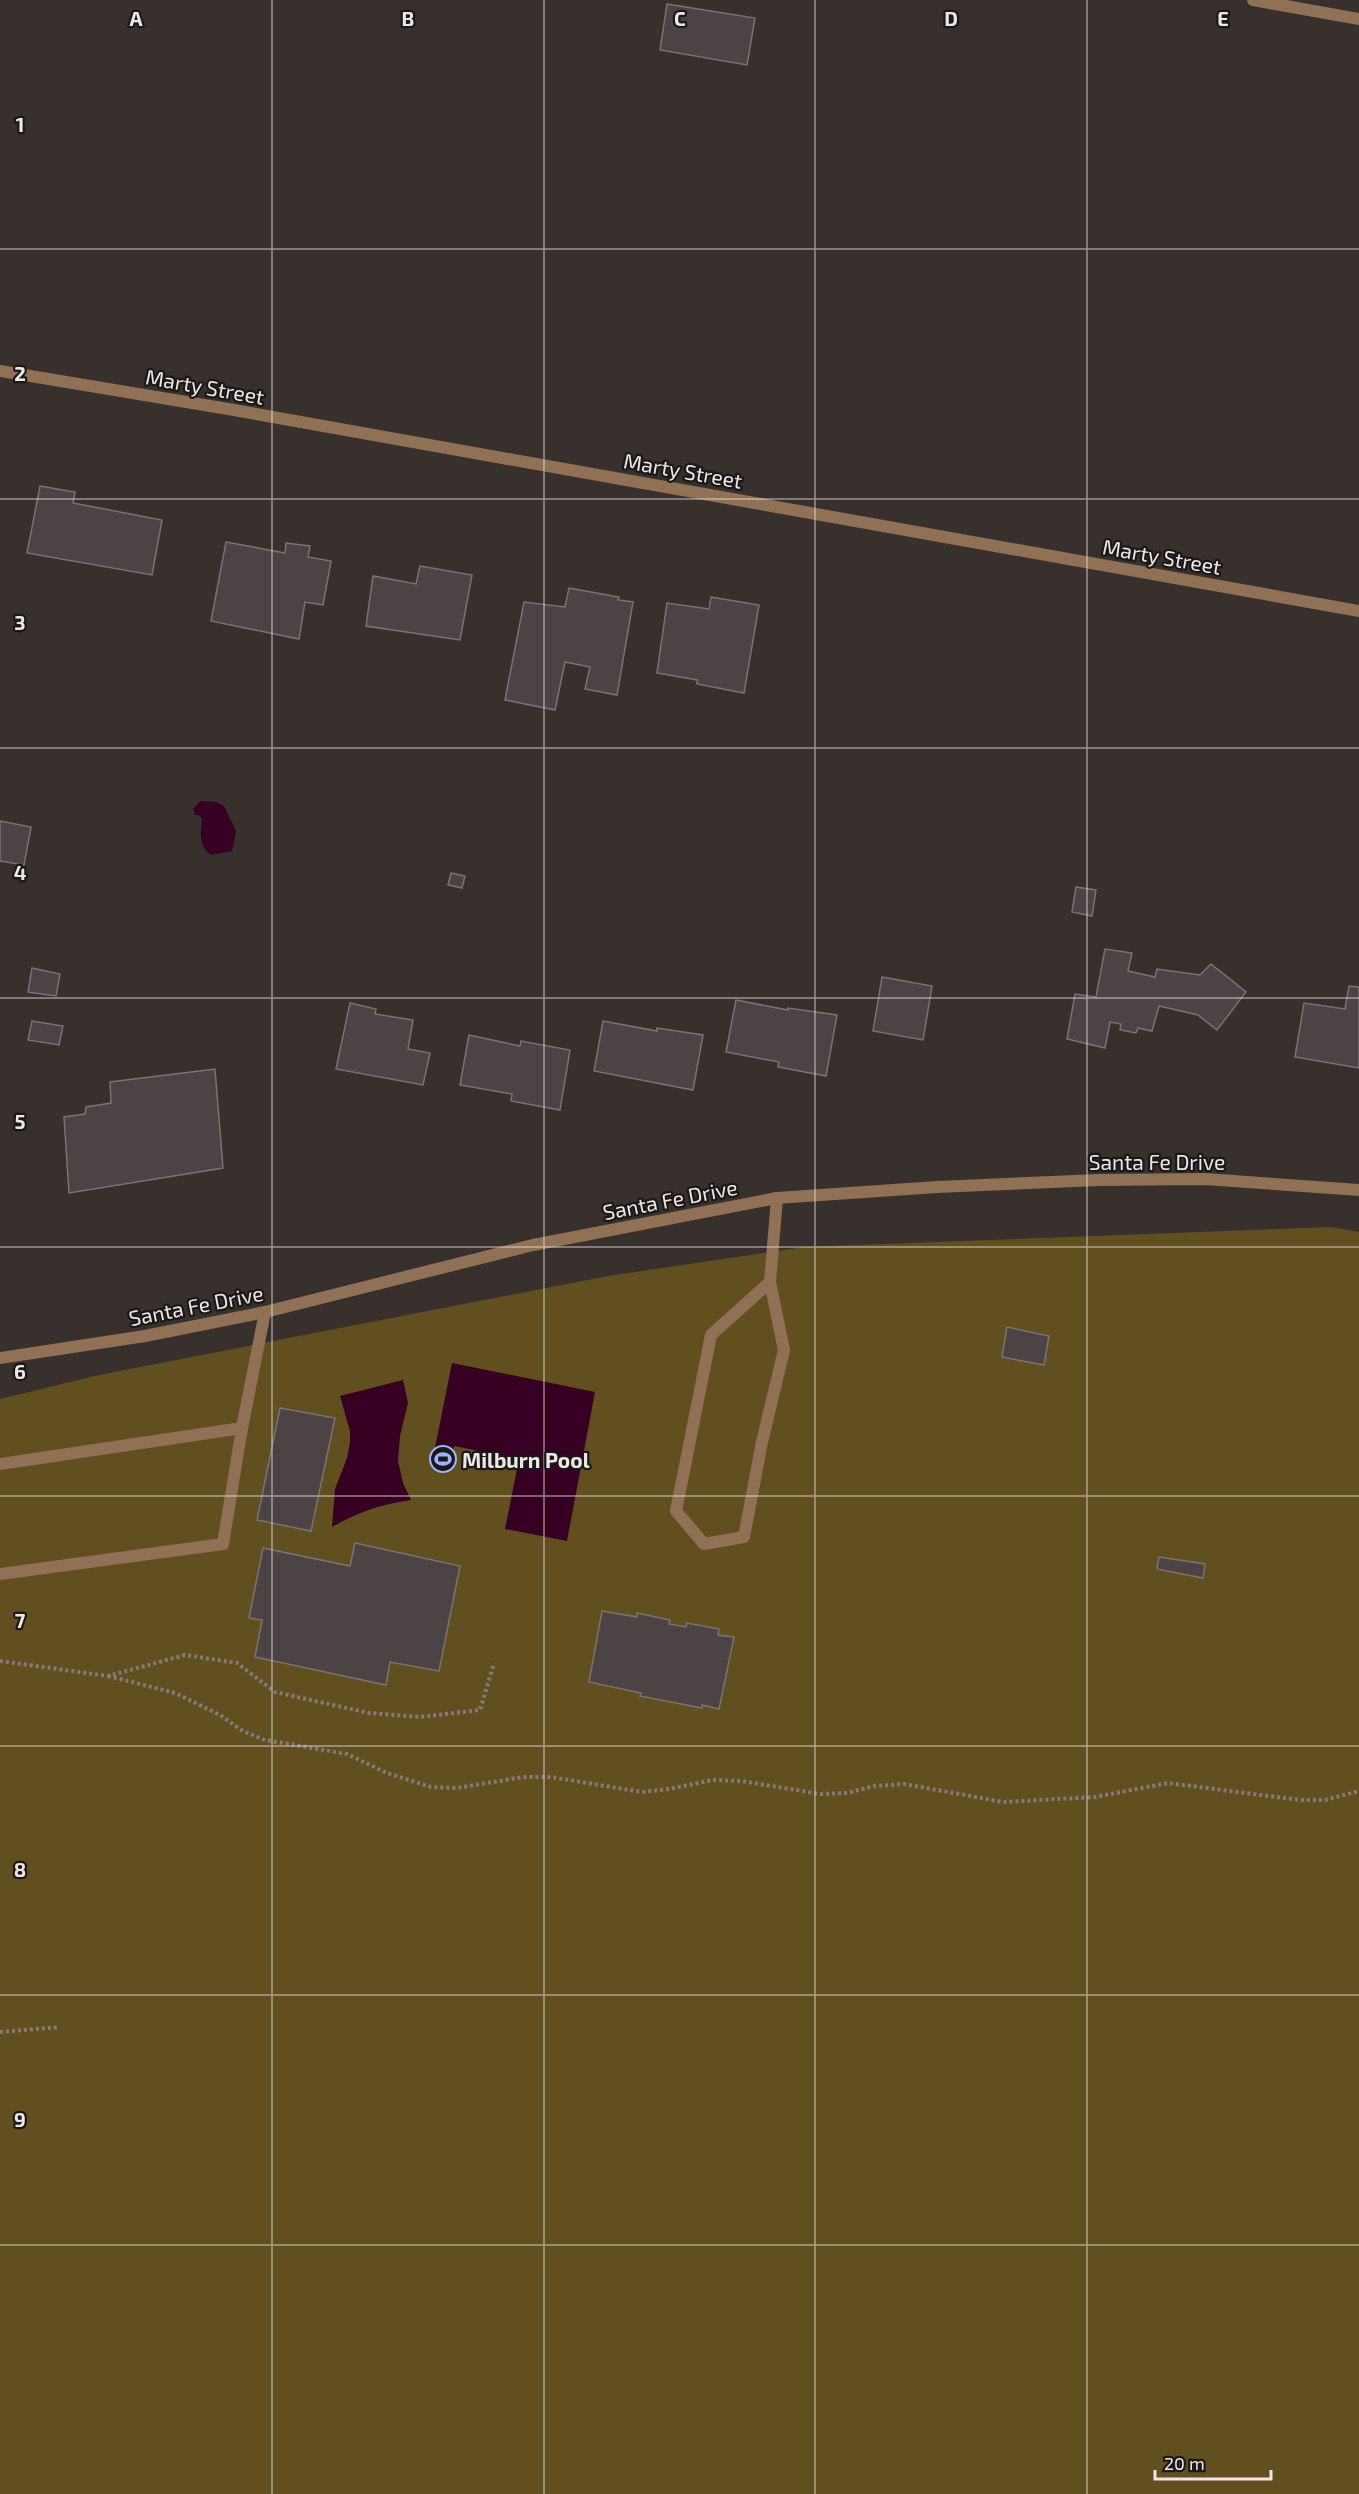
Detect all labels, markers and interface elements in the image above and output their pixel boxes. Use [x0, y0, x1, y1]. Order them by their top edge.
text: A [129, 6, 143, 30]
text: B [402, 6, 414, 30]
text: C [674, 6, 686, 30]
text: D [944, 6, 958, 30]
text: E [1217, 6, 1229, 30]
text: 1 [16, 112, 24, 136]
text: 2 [14, 361, 26, 385]
street label: Marty Street [144, 363, 266, 409]
street label: Marty Street [622, 447, 744, 493]
street label: Marty Street [1101, 533, 1223, 579]
text: 3 [14, 610, 26, 634]
text: 4 [14, 860, 27, 884]
text: 5 [14, 1109, 26, 1133]
street label: Santa Fe Drive [1089, 1149, 1225, 1174]
street label: Santa Fe Drive [601, 1174, 739, 1224]
street label: Santa Fe Drive [127, 1280, 265, 1330]
text: 6 [14, 1359, 26, 1383]
sports icon: Milburn Pool [428, 1444, 458, 1474]
place label: Milburn Pool [462, 1447, 590, 1472]
text: 7 [15, 1608, 26, 1632]
text: 8 [14, 1857, 26, 1881]
text: 9 [14, 2107, 26, 2131]
scale bar [1155, 2443, 1270, 2481]
text: 20 m [1164, 2452, 1205, 2474]

